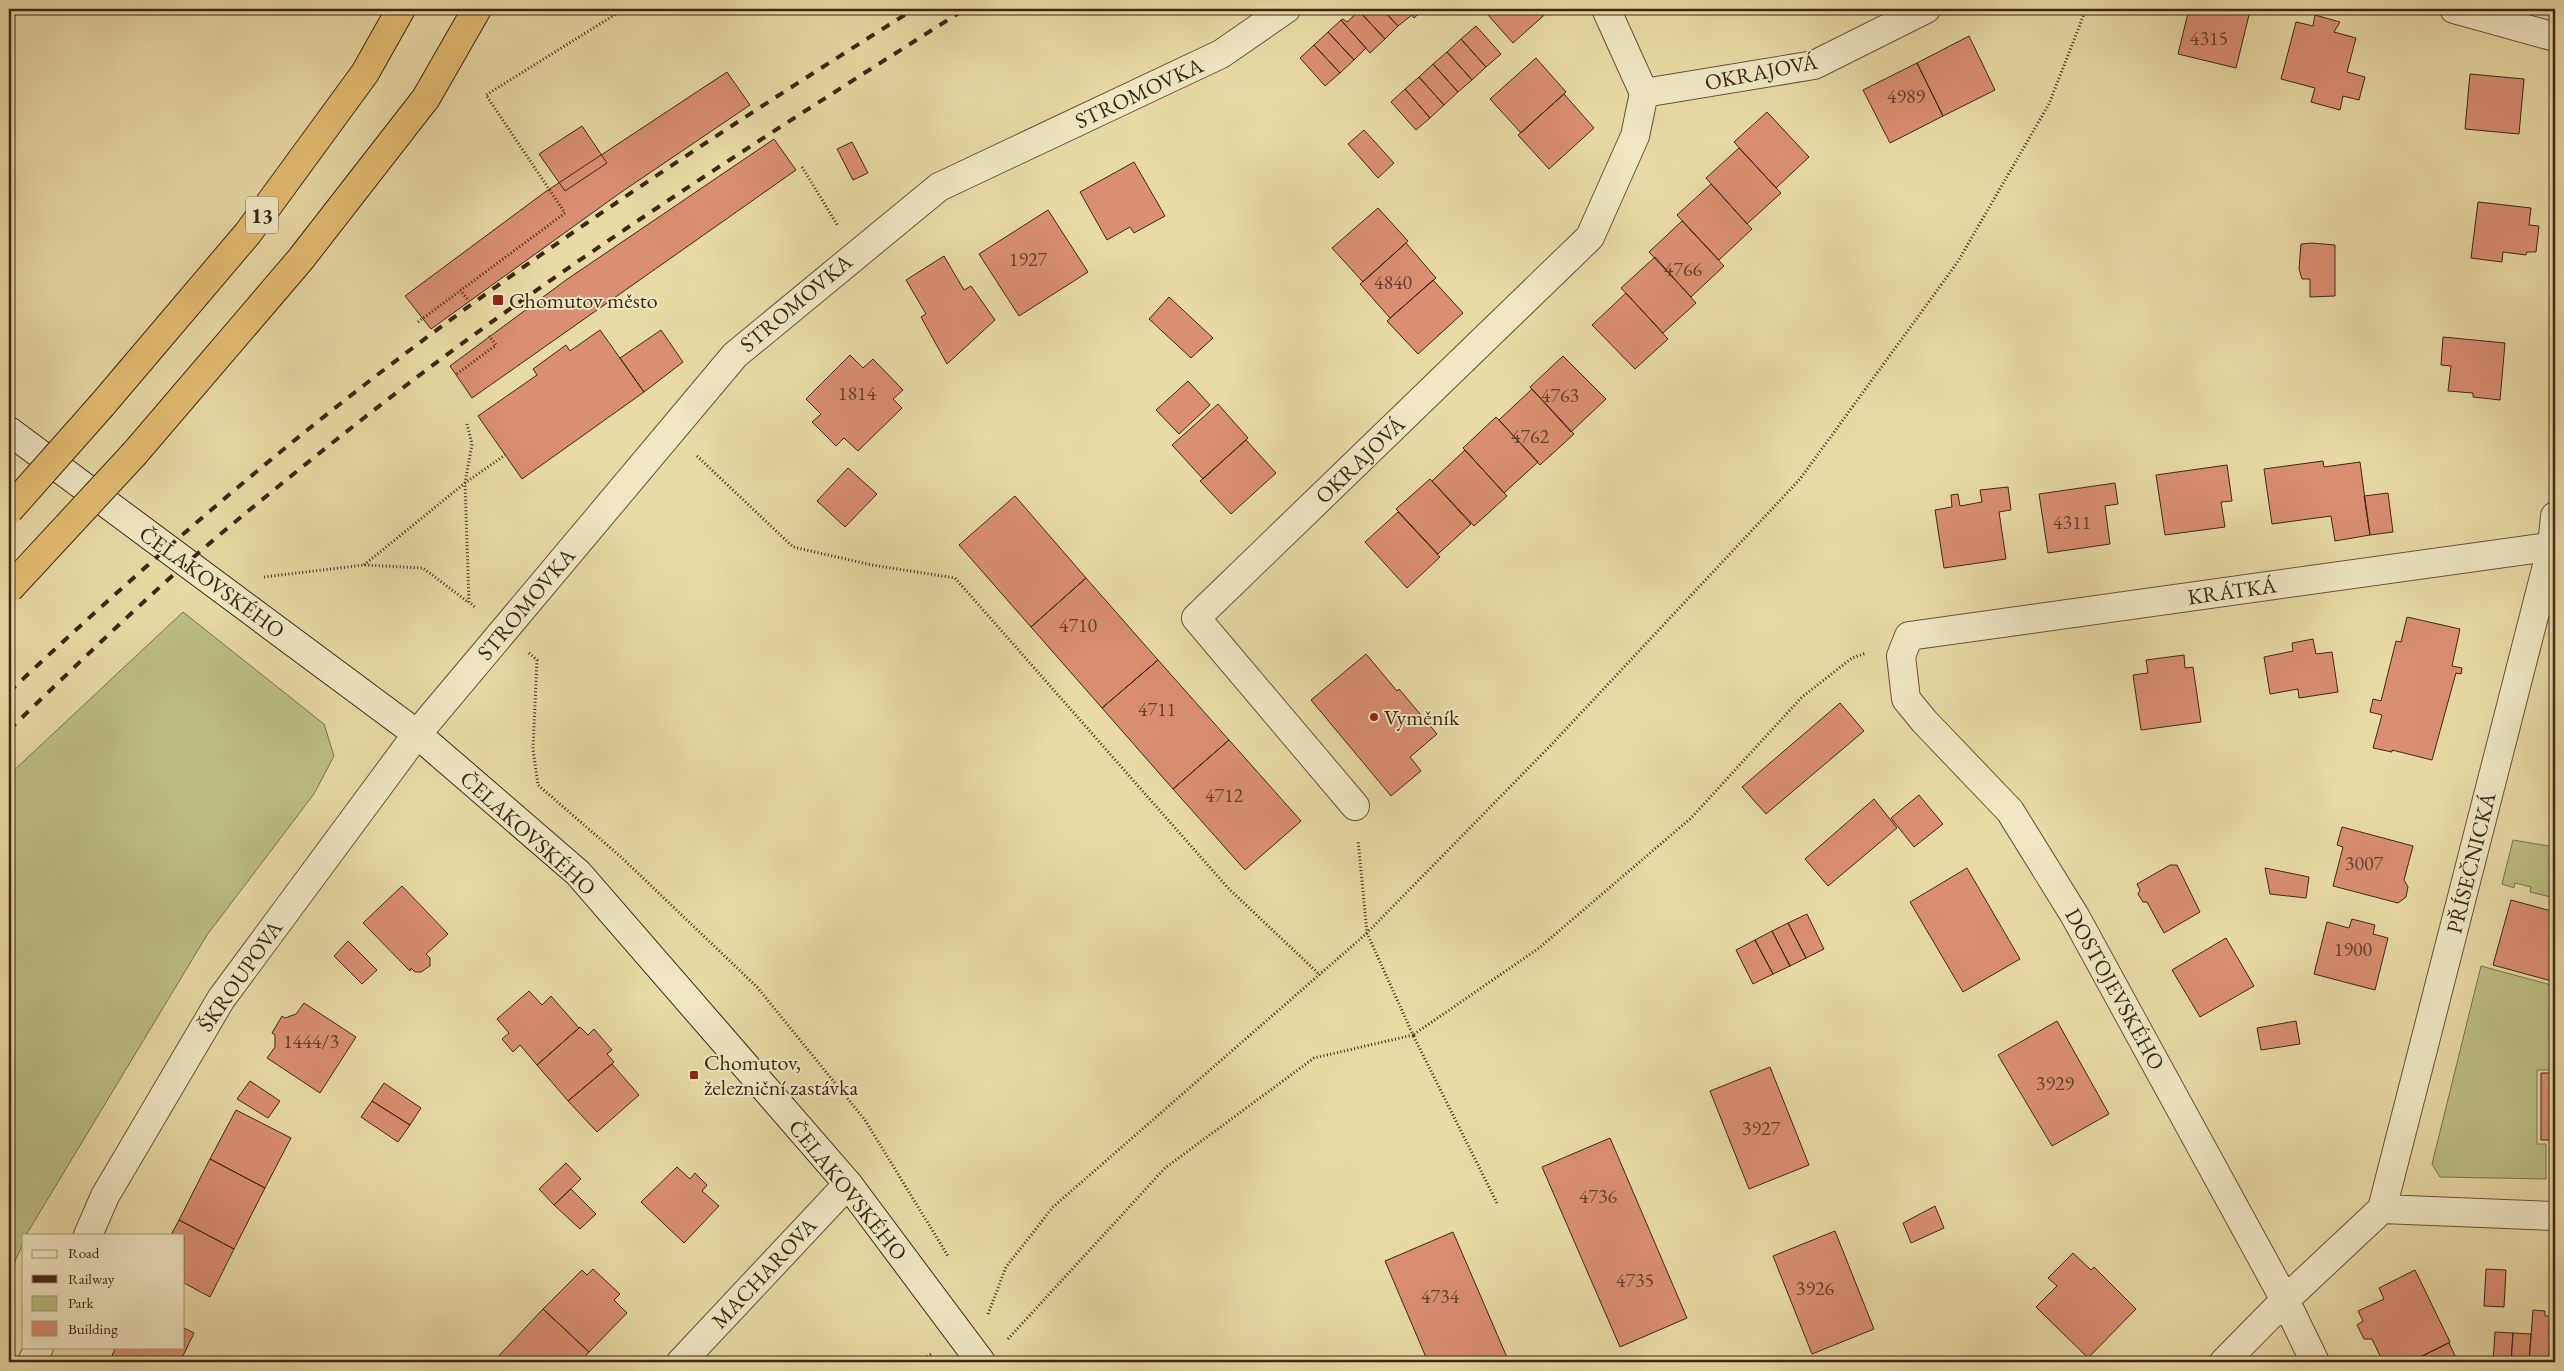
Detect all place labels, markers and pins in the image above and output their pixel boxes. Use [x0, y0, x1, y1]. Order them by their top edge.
place label: Chomutov město [509, 286, 658, 315]
marker: Chomutov město [491, 293, 505, 307]
place label: Vyměník [1384, 703, 1460, 732]
marker: Vyměník [1368, 711, 1380, 723]
place label: Chomutov, železniční zastávka [704, 1048, 858, 1102]
marker: Chomutov, železniční zastávka [688, 1069, 700, 1081]

